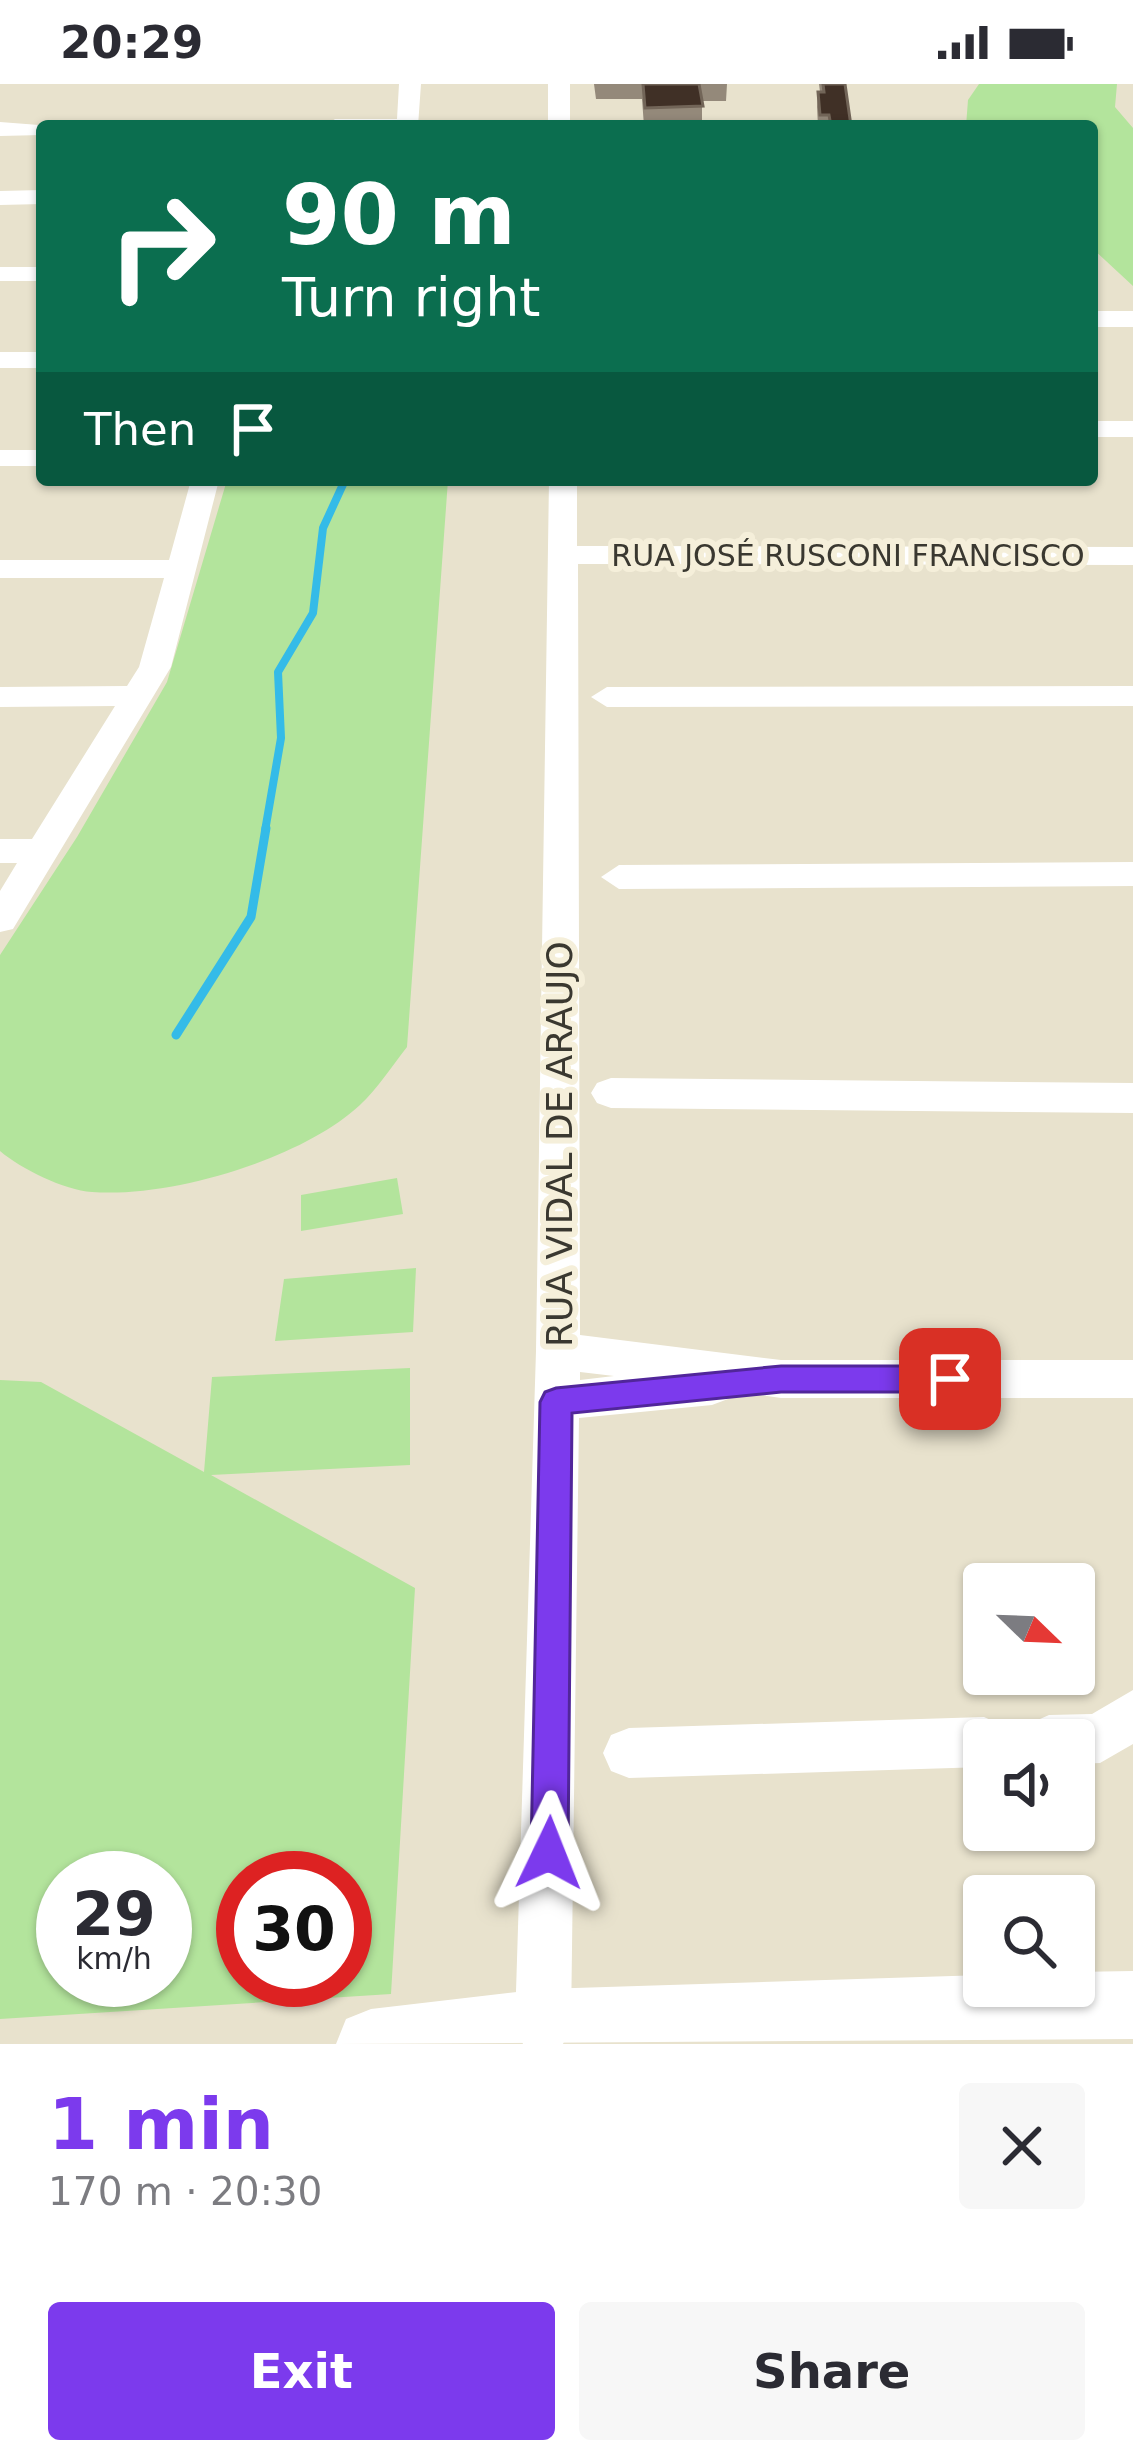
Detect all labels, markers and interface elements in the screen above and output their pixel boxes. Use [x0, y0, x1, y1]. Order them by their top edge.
text: 20:29 [60, 16, 203, 69]
text: 90 m [282, 166, 516, 264]
icon: right [84, 168, 240, 324]
text: Turn right [282, 266, 541, 329]
icon: arrive [220, 396, 286, 462]
text: Then [84, 403, 196, 456]
street label: RUA JOSÉ RUSCONI FRANCISCO [611, 538, 1085, 573]
street label: RUA VIDAL DE ARAUJO [539, 941, 580, 1347]
pin [899, 1328, 1001, 1430]
icon: arrive [917, 1346, 983, 1412]
north arrow [963, 1563, 1095, 1695]
map controls [963, 1563, 1095, 2007]
button: sound [963, 1719, 1095, 1851]
position arrow [486, 1790, 612, 1916]
speed limit sign: 30 [216, 1851, 372, 2007]
button: search [963, 1875, 1095, 2007]
text: 29 [72, 1879, 156, 1949]
text: km/h [76, 1941, 152, 1976]
text: 1 min [48, 2082, 274, 2166]
button: close [959, 2083, 1085, 2209]
text: 170 m · 20:30 [48, 2169, 322, 2214]
button: Exit [48, 2302, 555, 2440]
button: Share [579, 2302, 1085, 2440]

